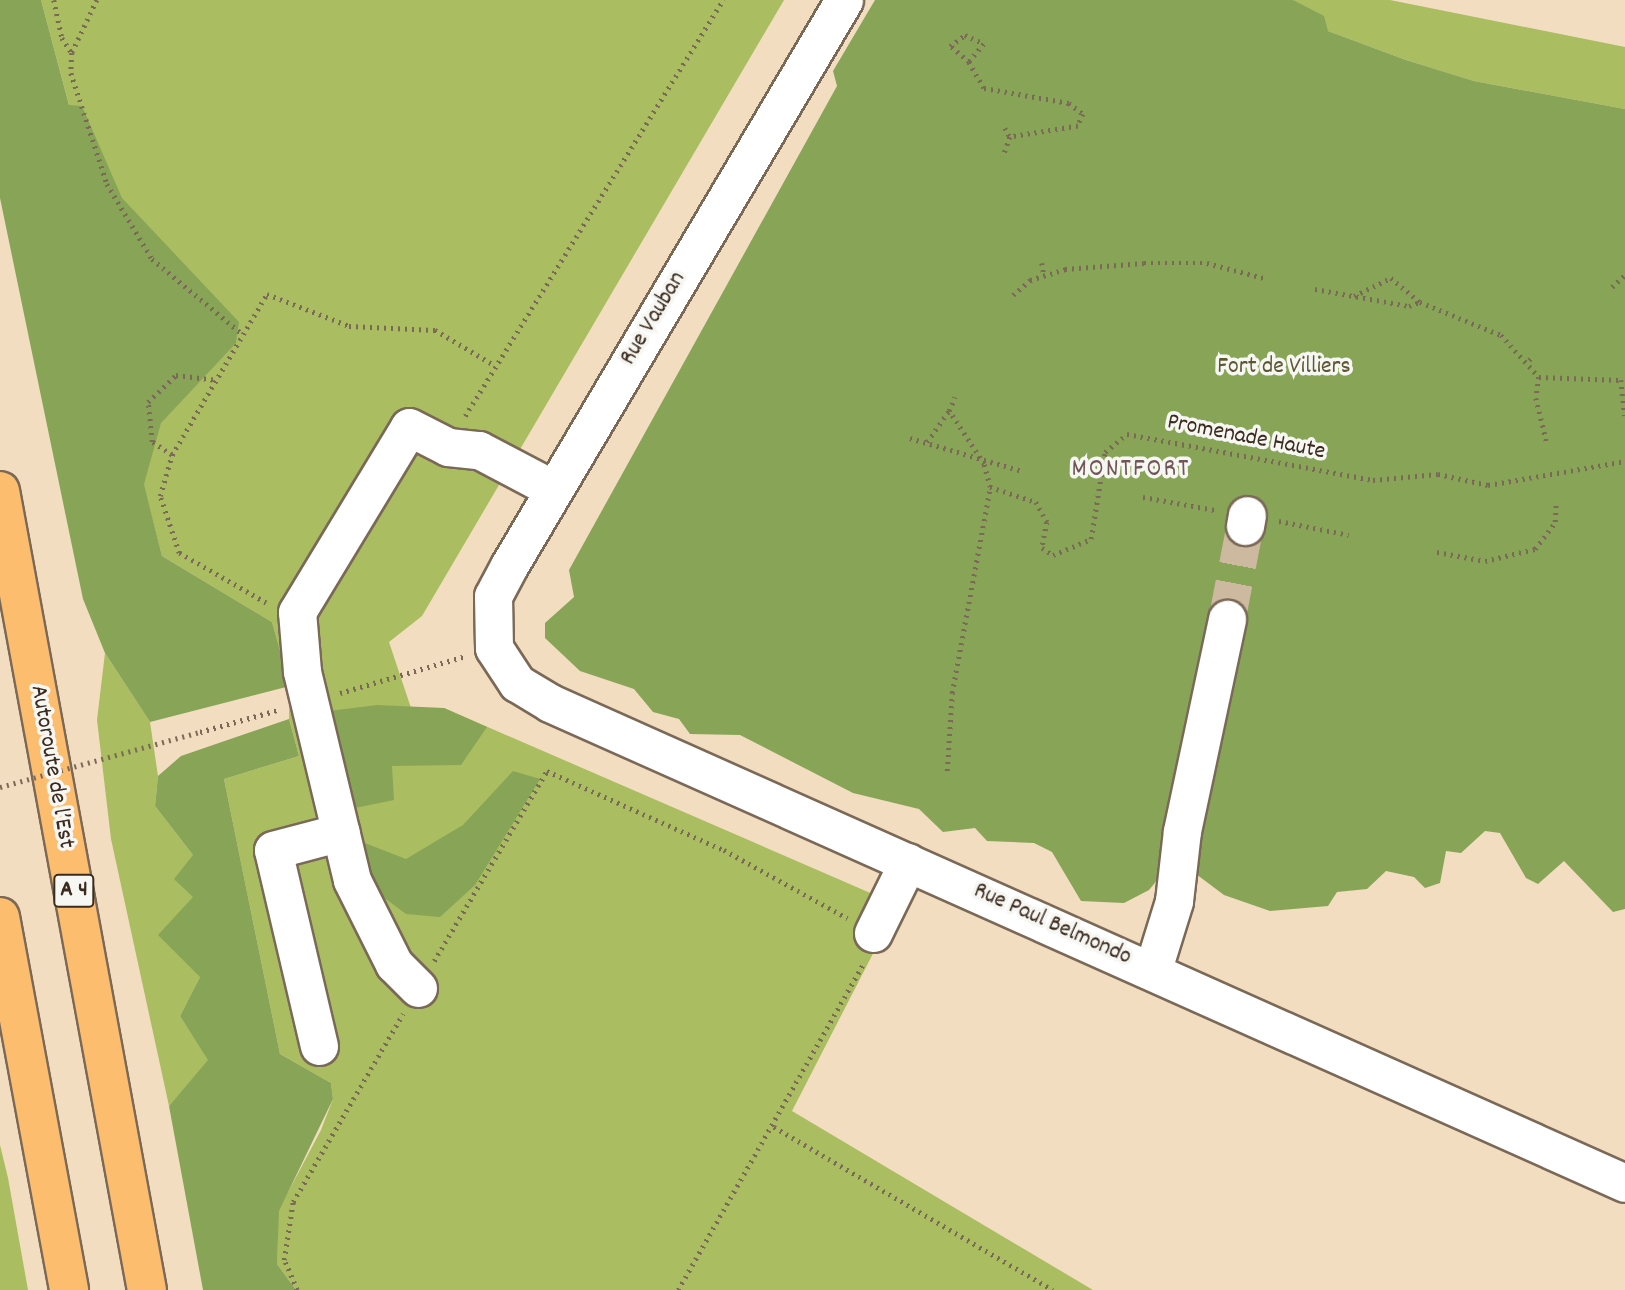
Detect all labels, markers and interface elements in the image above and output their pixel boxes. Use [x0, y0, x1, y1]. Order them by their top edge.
street label: Rue Vauban [615, 267, 693, 371]
park label: Fort de Villiers [1217, 354, 1351, 382]
street label: Promenade Haute [1164, 409, 1328, 467]
district label: MONTFORT [1073, 454, 1189, 486]
street label: Autoroute de l’Est [22, 683, 80, 851]
road number: A 4 [53, 872, 95, 911]
street label: Rue Paul Belmondo [969, 877, 1135, 973]

